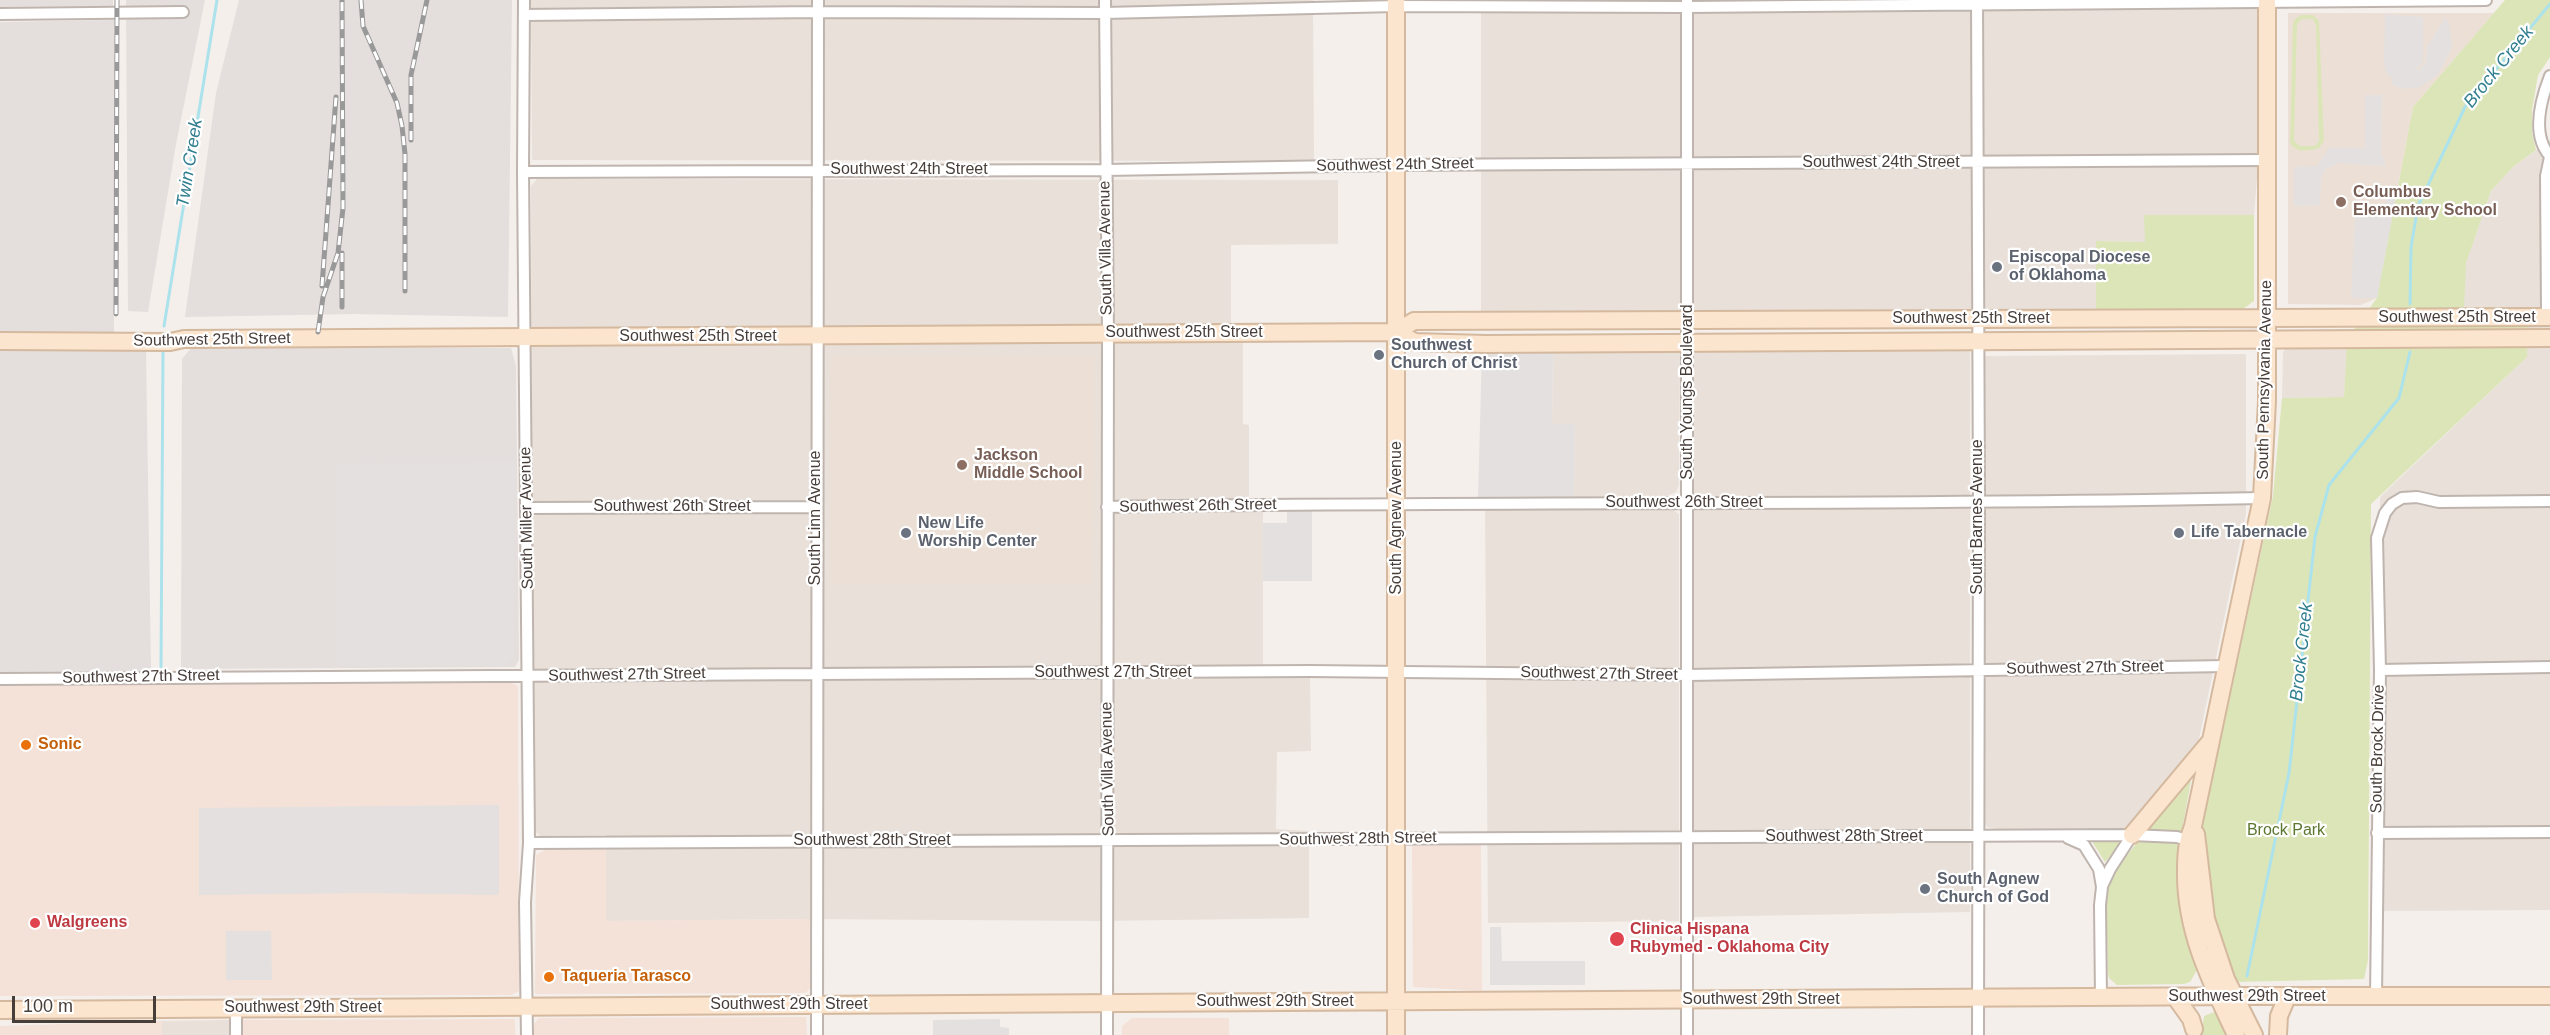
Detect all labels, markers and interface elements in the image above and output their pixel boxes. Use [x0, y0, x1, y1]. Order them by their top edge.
water label: Brock Creek [2459, 22, 2539, 112]
water label: Twin Creek [172, 117, 208, 209]
street label: Southwest 24th Street [1802, 153, 1960, 173]
street label: Southwest 24th Street [1316, 154, 1474, 176]
street label: Southwest 24th Street [830, 160, 988, 180]
street label: South Villa Avenue [1095, 181, 1117, 315]
place label: Columbus Elementary School [2353, 183, 2497, 221]
marker: Columbus Elementary School [2334, 195, 2348, 209]
place label: Episcopal Diocese of Oklahoma [2009, 248, 2150, 286]
marker: Episcopal Diocese of Oklahoma [1990, 260, 2004, 274]
street label: South Pennsylvania Avenue [2254, 280, 2276, 480]
street label: South Youngs Boulevard [1678, 304, 1698, 480]
street label: Southwest 25th Street [2378, 308, 2536, 328]
street label: Southwest 25th Street [1892, 309, 2050, 329]
street label: Southwest 25th Street [1105, 323, 1263, 343]
street label: Southwest 25th Street [619, 327, 777, 347]
street label: Southwest 25th Street [133, 329, 291, 351]
place label: Southwest Church of Christ [1391, 336, 1517, 374]
marker: Southwest Church of Christ [1372, 348, 1386, 362]
street label: South Barnes Avenue [1968, 439, 1988, 595]
street label: South Agnew Avenue [1387, 441, 1407, 595]
street label: South Miller Avenue [516, 446, 538, 590]
place label: Jackson Middle School [974, 446, 1082, 484]
street label: South Linn Avenue [806, 451, 826, 585]
marker: Jackson Middle School [955, 458, 969, 472]
street label: Southwest 26th Street [1605, 493, 1763, 513]
street label: Southwest 26th Street [1119, 495, 1277, 517]
street label: Southwest 26th Street [593, 497, 751, 517]
place label: New Life Worship Center [918, 514, 1037, 552]
place label: Life Tabernacle [2191, 523, 2307, 543]
marker: New Life Worship Center [899, 526, 913, 540]
marker: Life Tabernacle [2172, 526, 2186, 540]
water label: Brock Creek [2286, 602, 2318, 702]
street label: Southwest 27th Street [2006, 657, 2164, 679]
street label: Southwest 27th Street [1034, 663, 1192, 683]
street label: Southwest 27th Street [1520, 663, 1678, 685]
street label: Southwest 27th Street [548, 664, 706, 686]
street label: Southwest 27th Street [62, 666, 220, 688]
street label: South Brock Drive [2367, 684, 2389, 814]
street label: South Villa Avenue [1097, 702, 1119, 836]
place label: Sonic [38, 735, 82, 755]
marker: Sonic [19, 738, 33, 752]
park label: Brock Park [2247, 821, 2325, 841]
street label: Southwest 28th Street [1765, 827, 1923, 847]
street label: Southwest 28th Street [1279, 828, 1437, 850]
street label: Southwest 28th Street [793, 831, 951, 851]
place label: South Agnew Church of God [1937, 870, 2049, 908]
marker: South Agnew Church of God [1918, 882, 1932, 896]
place label: Walgreens [47, 913, 127, 933]
marker: Walgreens [28, 916, 42, 930]
place label: Clinica Hispana Rubymed - Oklahoma City [1630, 920, 1829, 958]
marker: Clinica Hispana Rubymed - Oklahoma City [1608, 930, 1626, 948]
place label: Taqueria Tarasco [561, 967, 691, 987]
marker: Taqueria Tarasco [542, 970, 556, 984]
scale bar [15, 984, 159, 1022]
street label: Southwest 29th Street [2168, 987, 2326, 1007]
street label: Southwest 29th Street [1682, 990, 1840, 1010]
street label: Southwest 29th Street [1196, 992, 1354, 1012]
street label: Southwest 29th Street [710, 995, 868, 1015]
text: 100 m [23, 996, 73, 1016]
street label: Southwest 29th Street [224, 998, 382, 1018]

